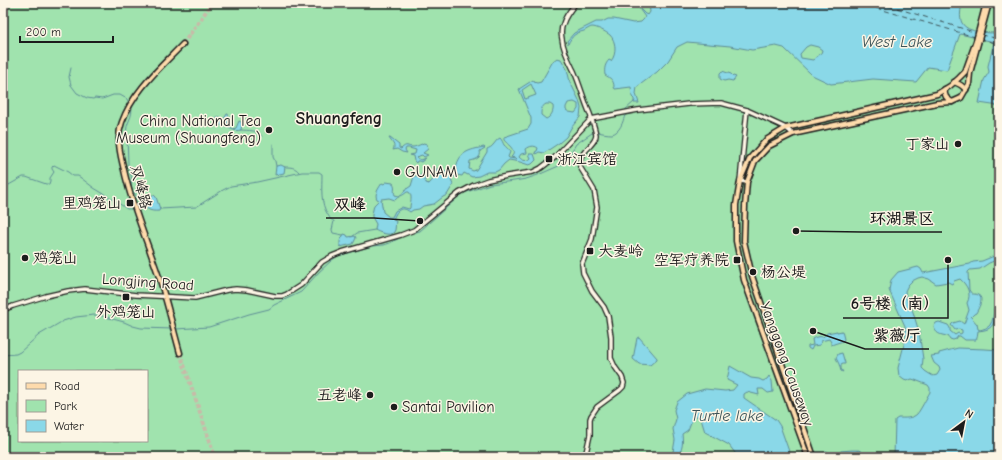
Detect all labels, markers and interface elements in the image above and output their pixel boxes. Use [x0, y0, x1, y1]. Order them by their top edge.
scale bar [20, 18, 113, 44]
text: 200 m [26, 25, 61, 39]
water label: West Lake [862, 33, 932, 51]
district label: Shuangfeng [296, 109, 382, 128]
place label: China National Tea Museum (Shuangfeng) [116, 112, 261, 147]
marker: China National Tea Museum (Shuangfeng) [264, 125, 274, 135]
place label: 丁家山 [905, 135, 950, 153]
marker: 丁家山 [953, 139, 963, 149]
place label: 浙江宾馆 [557, 150, 617, 168]
marker: 浙江宾馆 [544, 154, 554, 164]
street label: 双峰路 [126, 163, 156, 211]
place label: GUNAM [405, 163, 457, 181]
marker: GUNAM [392, 167, 402, 177]
callout: 双峰 [326, 190, 374, 218]
place label: 里鸡笼山 [62, 194, 122, 212]
text: 双峰 [334, 196, 366, 214]
marker: 里鸡笼山 [125, 198, 135, 208]
callout: 环湖景区 [862, 204, 942, 232]
text: 环湖景区 [870, 210, 934, 228]
place label: 大麦岭 [598, 242, 644, 260]
marker: 大麦岭 [585, 246, 595, 256]
place label: 鸡笼山 [33, 249, 78, 267]
place label: 空军疗养院 [654, 251, 729, 269]
marker: 鸡笼山 [20, 253, 30, 263]
marker: 空军疗养院 [732, 255, 742, 265]
place label: 杨公堤 [761, 263, 806, 281]
marker: 杨公堤 [748, 267, 758, 277]
street label: Longjing Road [101, 270, 195, 294]
callout: 6号楼（南） [843, 290, 948, 318]
marker: 外鸡笼山 [121, 292, 131, 302]
text: 6号楼（南） [851, 295, 939, 313]
street label: Yanggong Causeway [756, 300, 818, 429]
place label: 外鸡笼山 [96, 303, 156, 321]
callout: 紫薇厅 [865, 321, 929, 349]
text: 紫薇厅 [873, 327, 921, 345]
legend [18, 370, 148, 442]
text: Road [54, 379, 80, 393]
place label: 五老峰 [317, 386, 362, 404]
marker: 五老峰 [365, 390, 375, 400]
place label: Santai Pavilion [402, 398, 494, 416]
text: Park [54, 399, 77, 413]
marker: Santai Pavilion [389, 402, 399, 412]
north arrow [944, 402, 984, 442]
water label: Turtle lake [691, 407, 763, 425]
text: N [963, 407, 976, 421]
text: Water [54, 419, 84, 433]

